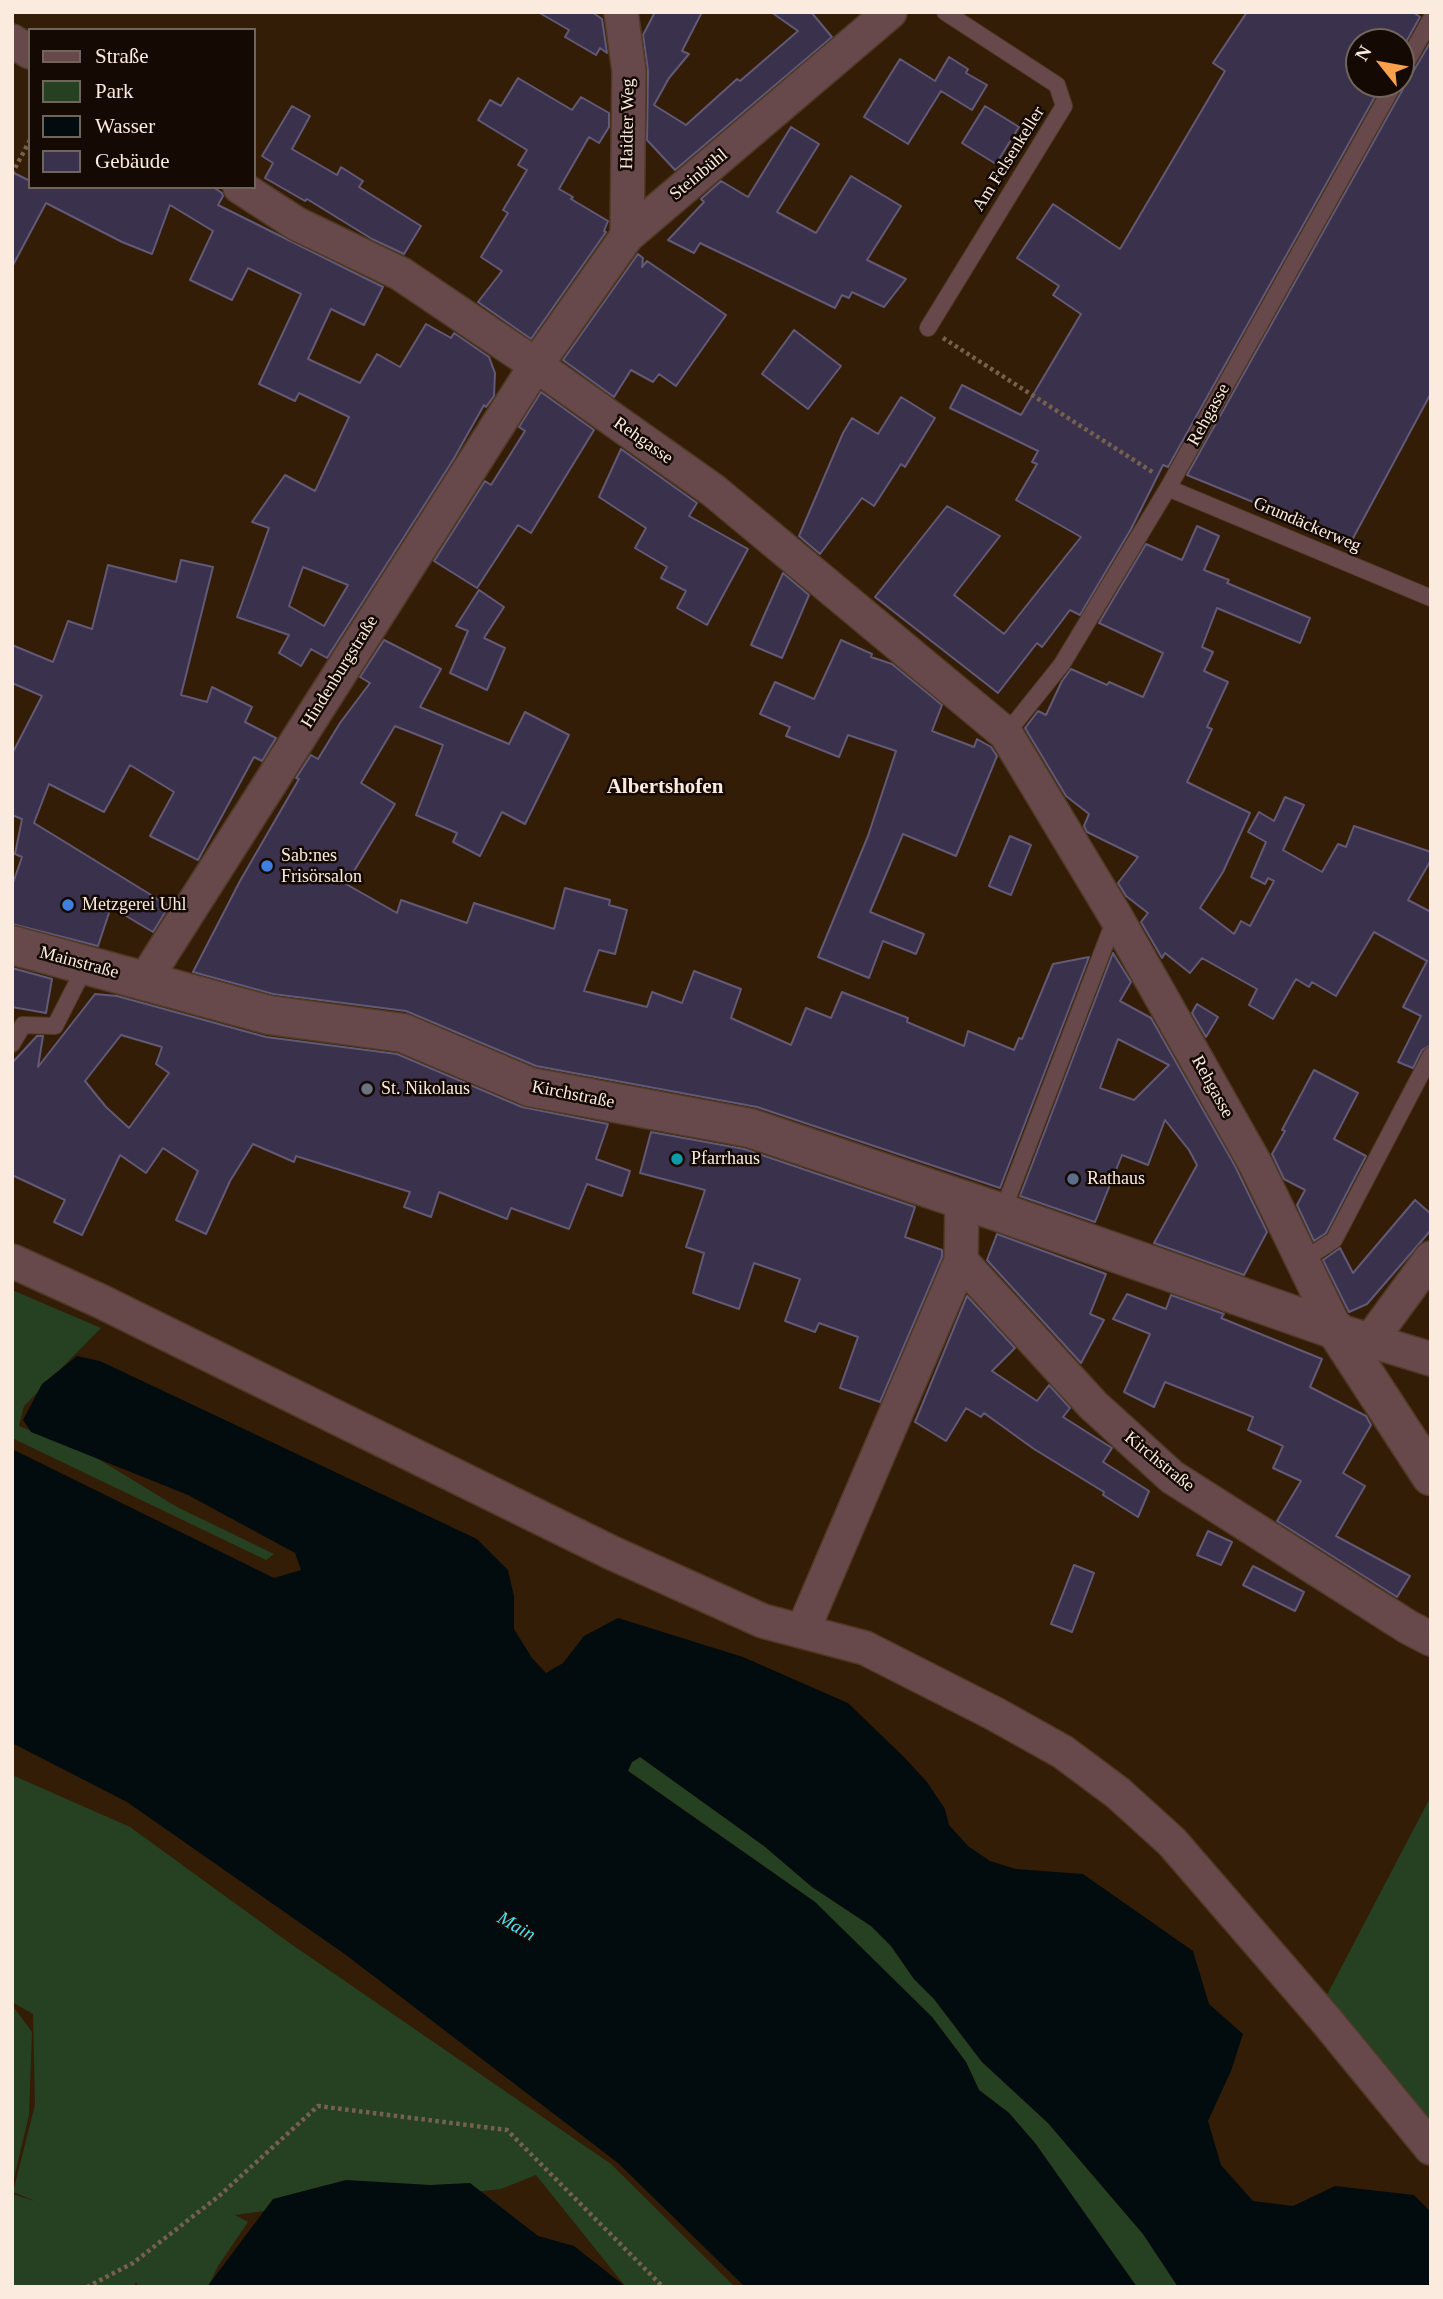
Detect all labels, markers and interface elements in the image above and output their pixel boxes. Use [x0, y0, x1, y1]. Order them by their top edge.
legend [28, 28, 256, 189]
north arrow [1345, 28, 1415, 98]
text: N [1351, 42, 1376, 64]
text: Straße [95, 44, 149, 68]
street label: Haidter Weg [616, 78, 640, 170]
text: Park [95, 79, 134, 103]
street label: Am Felsenkeller [968, 103, 1050, 215]
text: Wasser [95, 114, 155, 138]
street label: Steinbühl [666, 145, 732, 205]
text: Gebäude [95, 149, 170, 173]
street label: Rehgasse [1183, 380, 1235, 450]
street label: Rehgasse [609, 413, 677, 469]
street label: Grundäckerweg [1250, 493, 1364, 557]
street label: Hindenburgstraße [297, 612, 383, 732]
district label: Albertshofen [607, 775, 723, 801]
place label: Sab:nes Frisörsalon [281, 845, 362, 888]
marker: Sab:nes Frisörsalon [259, 858, 275, 874]
place label: Metzgerei Uhl [82, 894, 186, 916]
marker: Metzgerei Uhl [60, 897, 76, 913]
street label: Mainstraße [37, 942, 121, 984]
street label: Rehgasse [1186, 1052, 1238, 1122]
street label: Kirchstraße [530, 1076, 616, 1114]
place label: St. Nikolaus [381, 1078, 470, 1100]
marker: St. Nikolaus [359, 1081, 375, 1097]
place label: Pfarrhaus [691, 1148, 760, 1170]
marker: Pfarrhaus [669, 1151, 685, 1167]
place label: Rathaus [1087, 1168, 1145, 1190]
marker: Rathaus [1065, 1171, 1081, 1187]
street label: Kirchstraße [1120, 1427, 1198, 1497]
water label: Main [493, 1907, 539, 1947]

